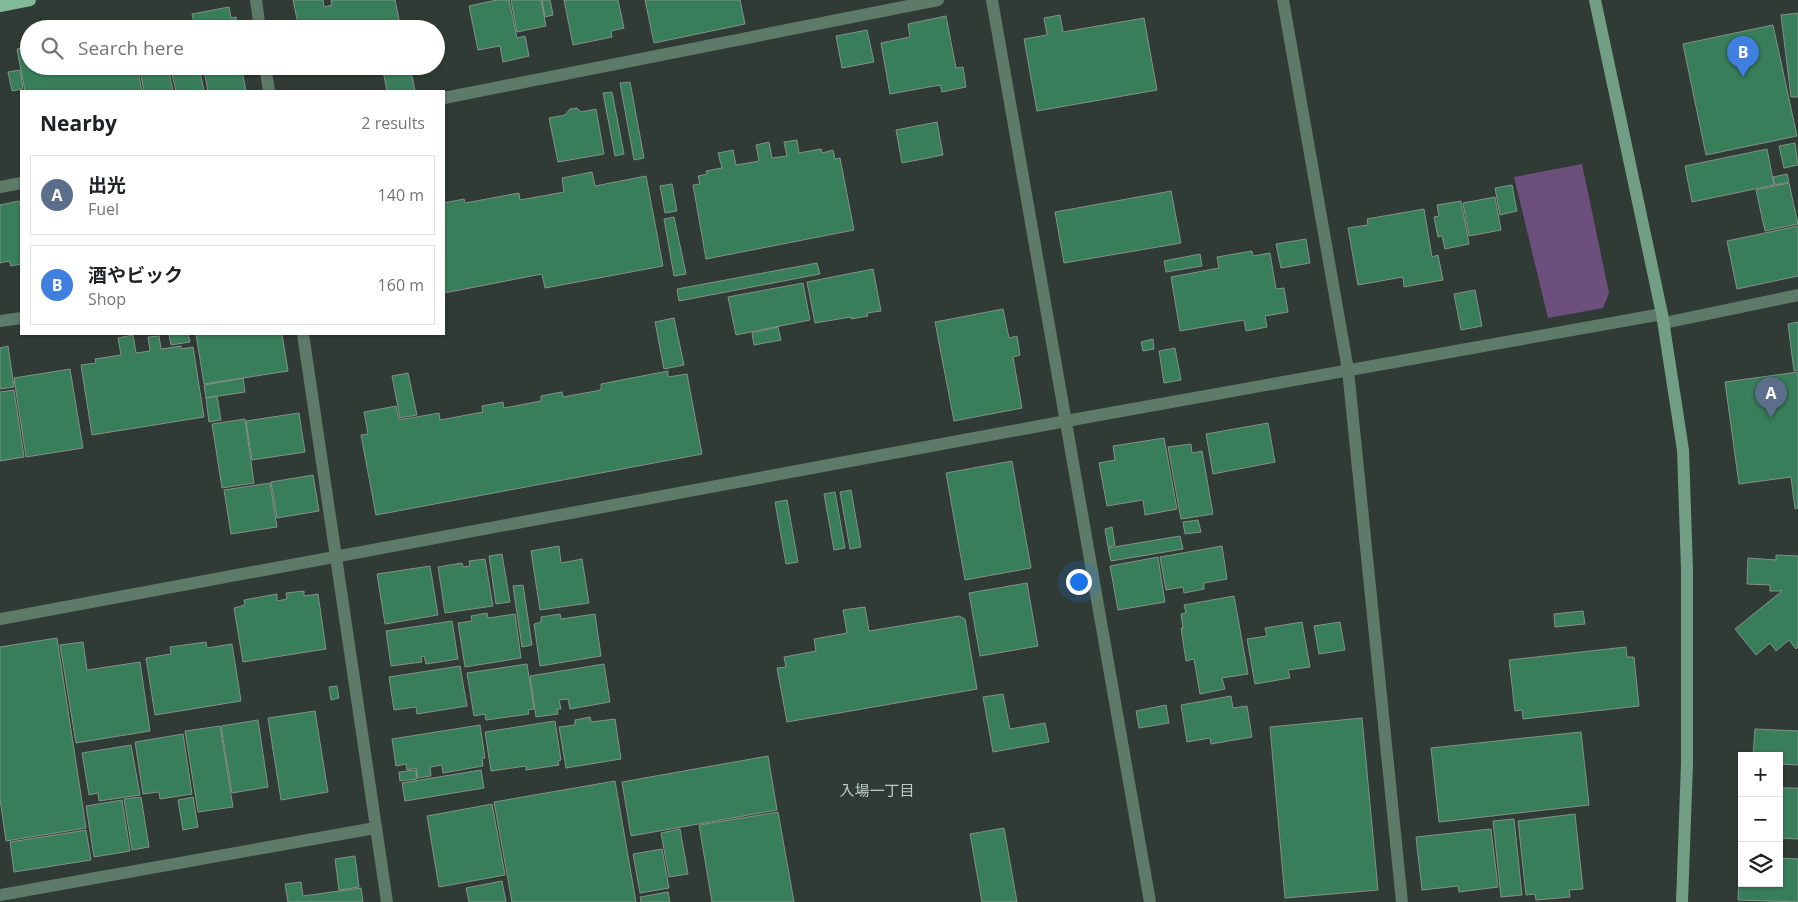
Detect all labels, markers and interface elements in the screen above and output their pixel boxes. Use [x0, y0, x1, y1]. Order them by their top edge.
search box [20, 20, 445, 75]
icon: search [38, 34, 66, 62]
text: Search here [78, 35, 184, 61]
pin: B [1727, 36, 1759, 77]
text: Nearby [40, 109, 117, 137]
text: 2 results [361, 112, 425, 134]
text: 出光 [88, 172, 126, 198]
text: A [51, 184, 63, 206]
text: 140 m [378, 184, 424, 206]
text: Fuel [88, 198, 119, 220]
text: 酒やビック [88, 262, 183, 288]
text: B [52, 274, 62, 296]
text: 160 m [378, 274, 424, 296]
text: Shop [88, 288, 126, 310]
pin: A [1755, 377, 1787, 418]
your location [1066, 569, 1092, 595]
map controls [1738, 752, 1783, 887]
button: + [1738, 752, 1783, 797]
district label: 入場一丁目 [839, 780, 915, 800]
button: − [1738, 797, 1783, 842]
button: layers [1738, 842, 1783, 887]

